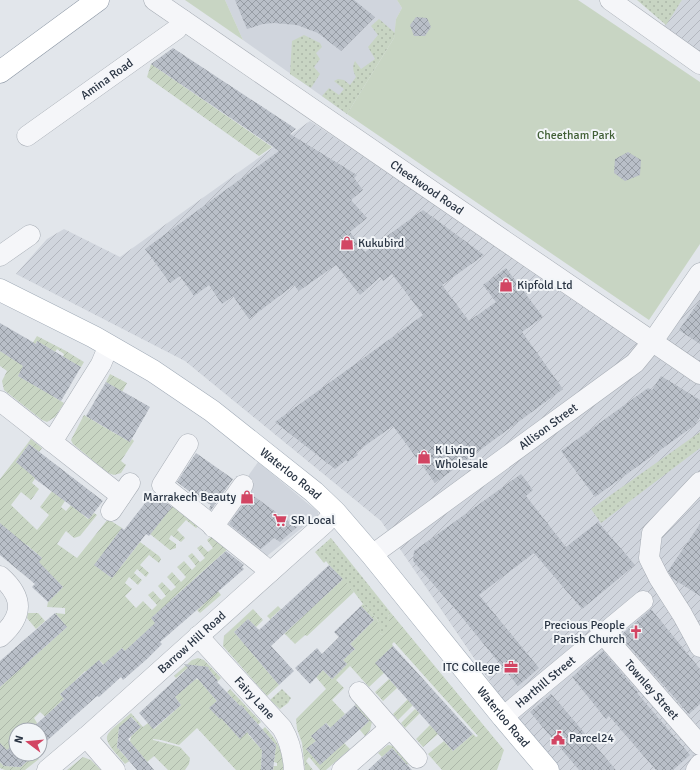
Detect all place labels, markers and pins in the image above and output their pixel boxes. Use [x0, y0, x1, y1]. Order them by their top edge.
shop icon: Kukubird [339, 235, 355, 251]
place label: Kukubird [358, 236, 404, 251]
shop icon: Kipfold Ltd [498, 277, 514, 293]
place label: Kipfold Ltd [517, 278, 573, 293]
place label: K Living Wholesale [435, 443, 488, 472]
shop icon: K Living Wholesale [416, 449, 432, 465]
shop icon: Marrakech Beauty [239, 489, 255, 505]
place label: Marrakech Beauty [143, 490, 236, 505]
supermarket icon: SR Local [272, 512, 288, 528]
place label: SR Local [291, 513, 335, 528]
place label: Precious People Parish Church [544, 618, 625, 647]
church icon: Precious People Parish Church [628, 624, 644, 640]
office icon: ITC College [503, 659, 519, 675]
place label: ITC College [442, 660, 500, 675]
public building icon: Parcel24 [550, 730, 566, 746]
place label: Parcel24 [569, 731, 614, 746]

